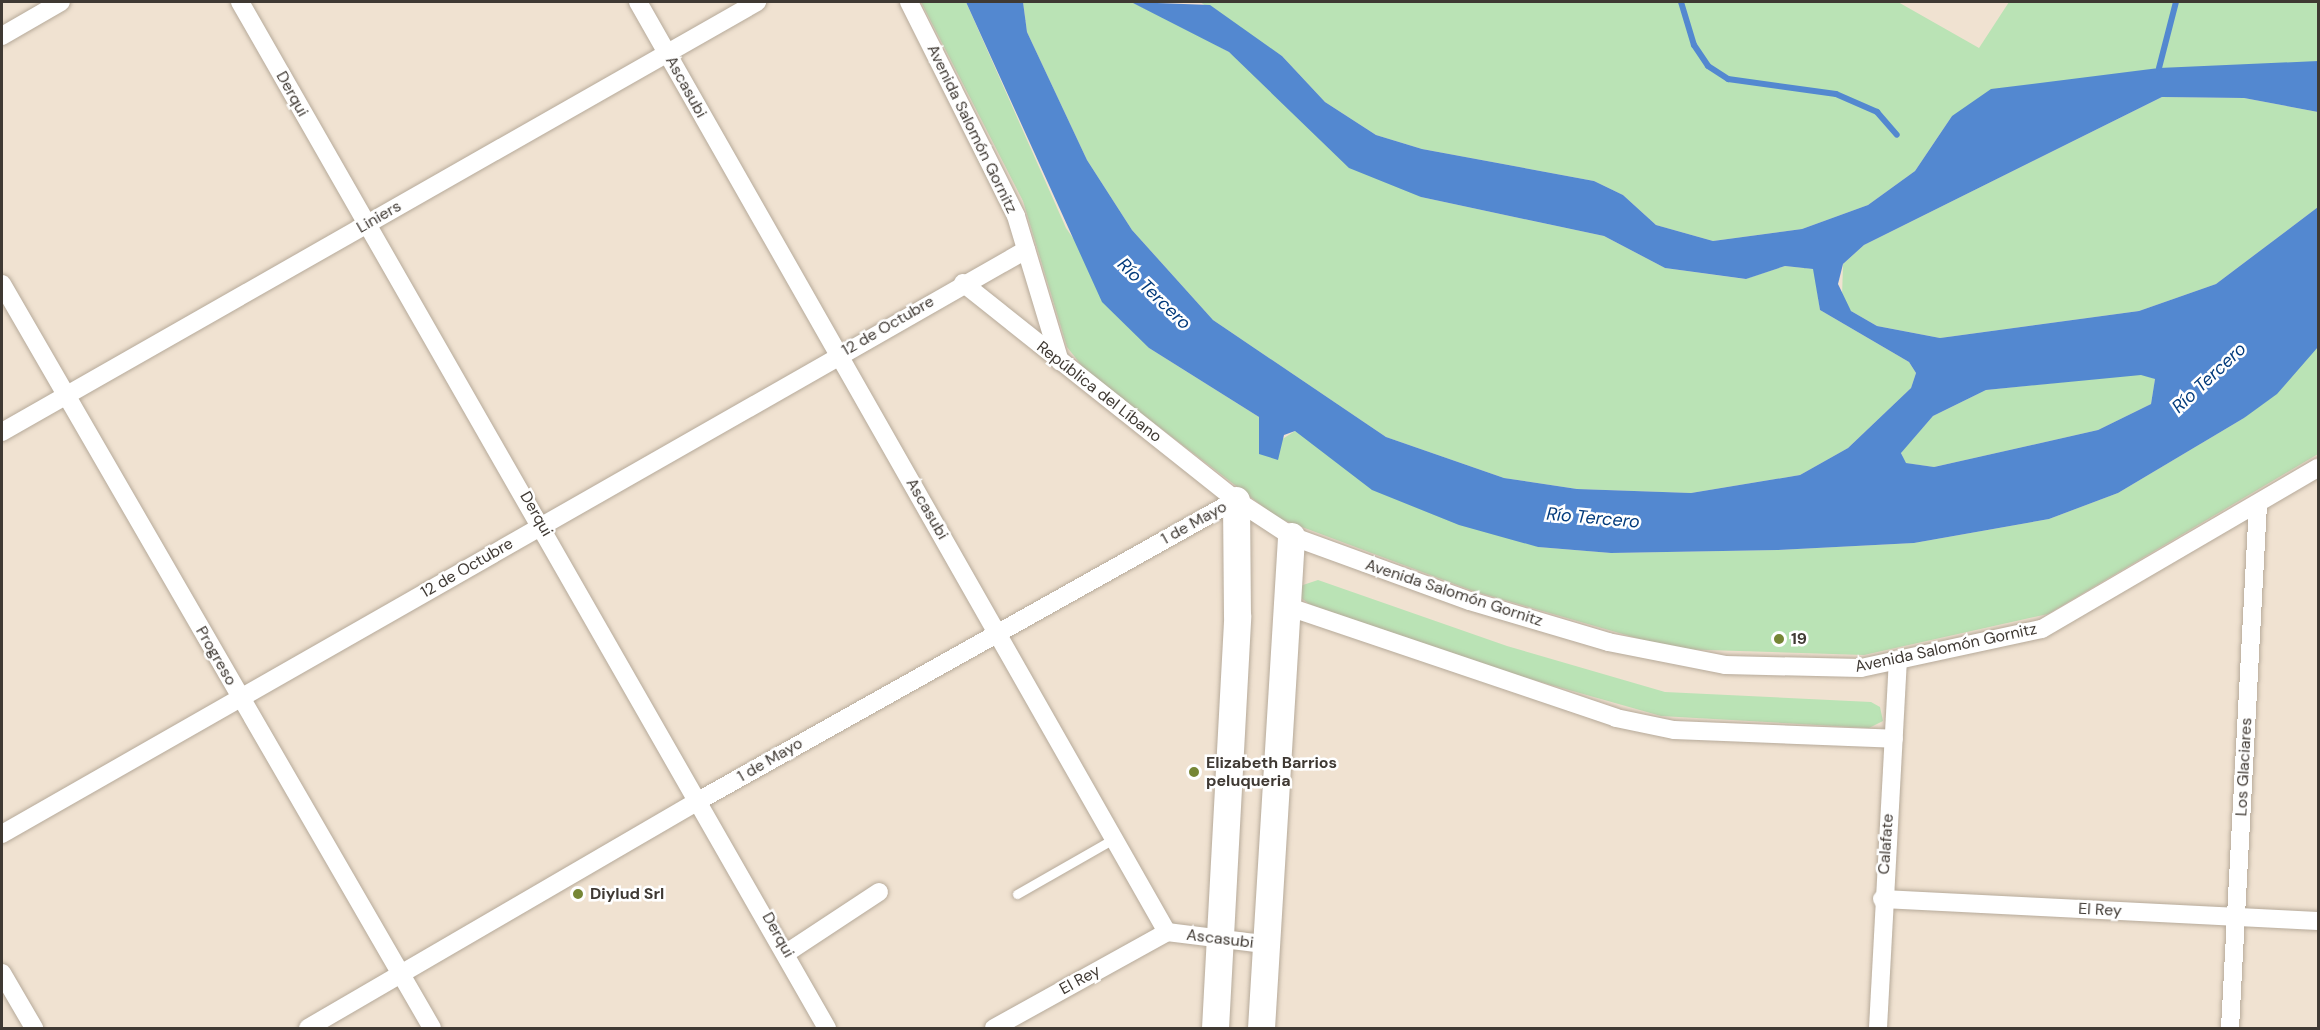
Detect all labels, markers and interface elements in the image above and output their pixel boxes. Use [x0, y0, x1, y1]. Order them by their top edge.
street label: Avenida Salomón Gornitz [923, 42, 1021, 216]
street label: Ascasubi [661, 53, 711, 121]
street label: Derqui [272, 68, 312, 120]
street label: Liniers [353, 197, 405, 237]
water label: Río Tercero [1113, 254, 1195, 334]
street label: 12 de Octubre [838, 292, 938, 360]
street label: República del Líbano [1033, 337, 1165, 447]
water label: Río Tercero [2167, 338, 2251, 418]
street label: Ascasubi [902, 475, 952, 543]
street label: Derqui [515, 488, 557, 540]
street label: 1 de Mayo [1158, 497, 1230, 549]
water label: Río Tercero [1545, 503, 1641, 533]
street label: 12 de Octubre [417, 534, 517, 602]
street label: Avenida Salomón Gornitz [1363, 555, 1545, 631]
street label: Avenida Salomón Gornitz [1853, 619, 2039, 677]
street label: Progreso [191, 623, 241, 689]
place label: 19 [1791, 629, 1807, 649]
marker: 19 [1772, 632, 1786, 646]
street label: Los Glaciares [2232, 717, 2256, 817]
street label: 1 de Mayo [734, 734, 806, 786]
place label: Elizabeth Barrios peluqueria [1206, 753, 1337, 791]
marker: Elizabeth Barrios peluqueria [1187, 765, 1201, 779]
street label: Calafate [1874, 813, 1898, 875]
place label: Diylud Srl [590, 884, 664, 904]
marker: Diylud Srl [571, 887, 585, 901]
street label: El Rey [2078, 899, 2122, 921]
street label: Derqui [758, 909, 798, 961]
street label: Ascasubi [1185, 925, 1255, 953]
street label: El Rey [1056, 961, 1104, 999]

